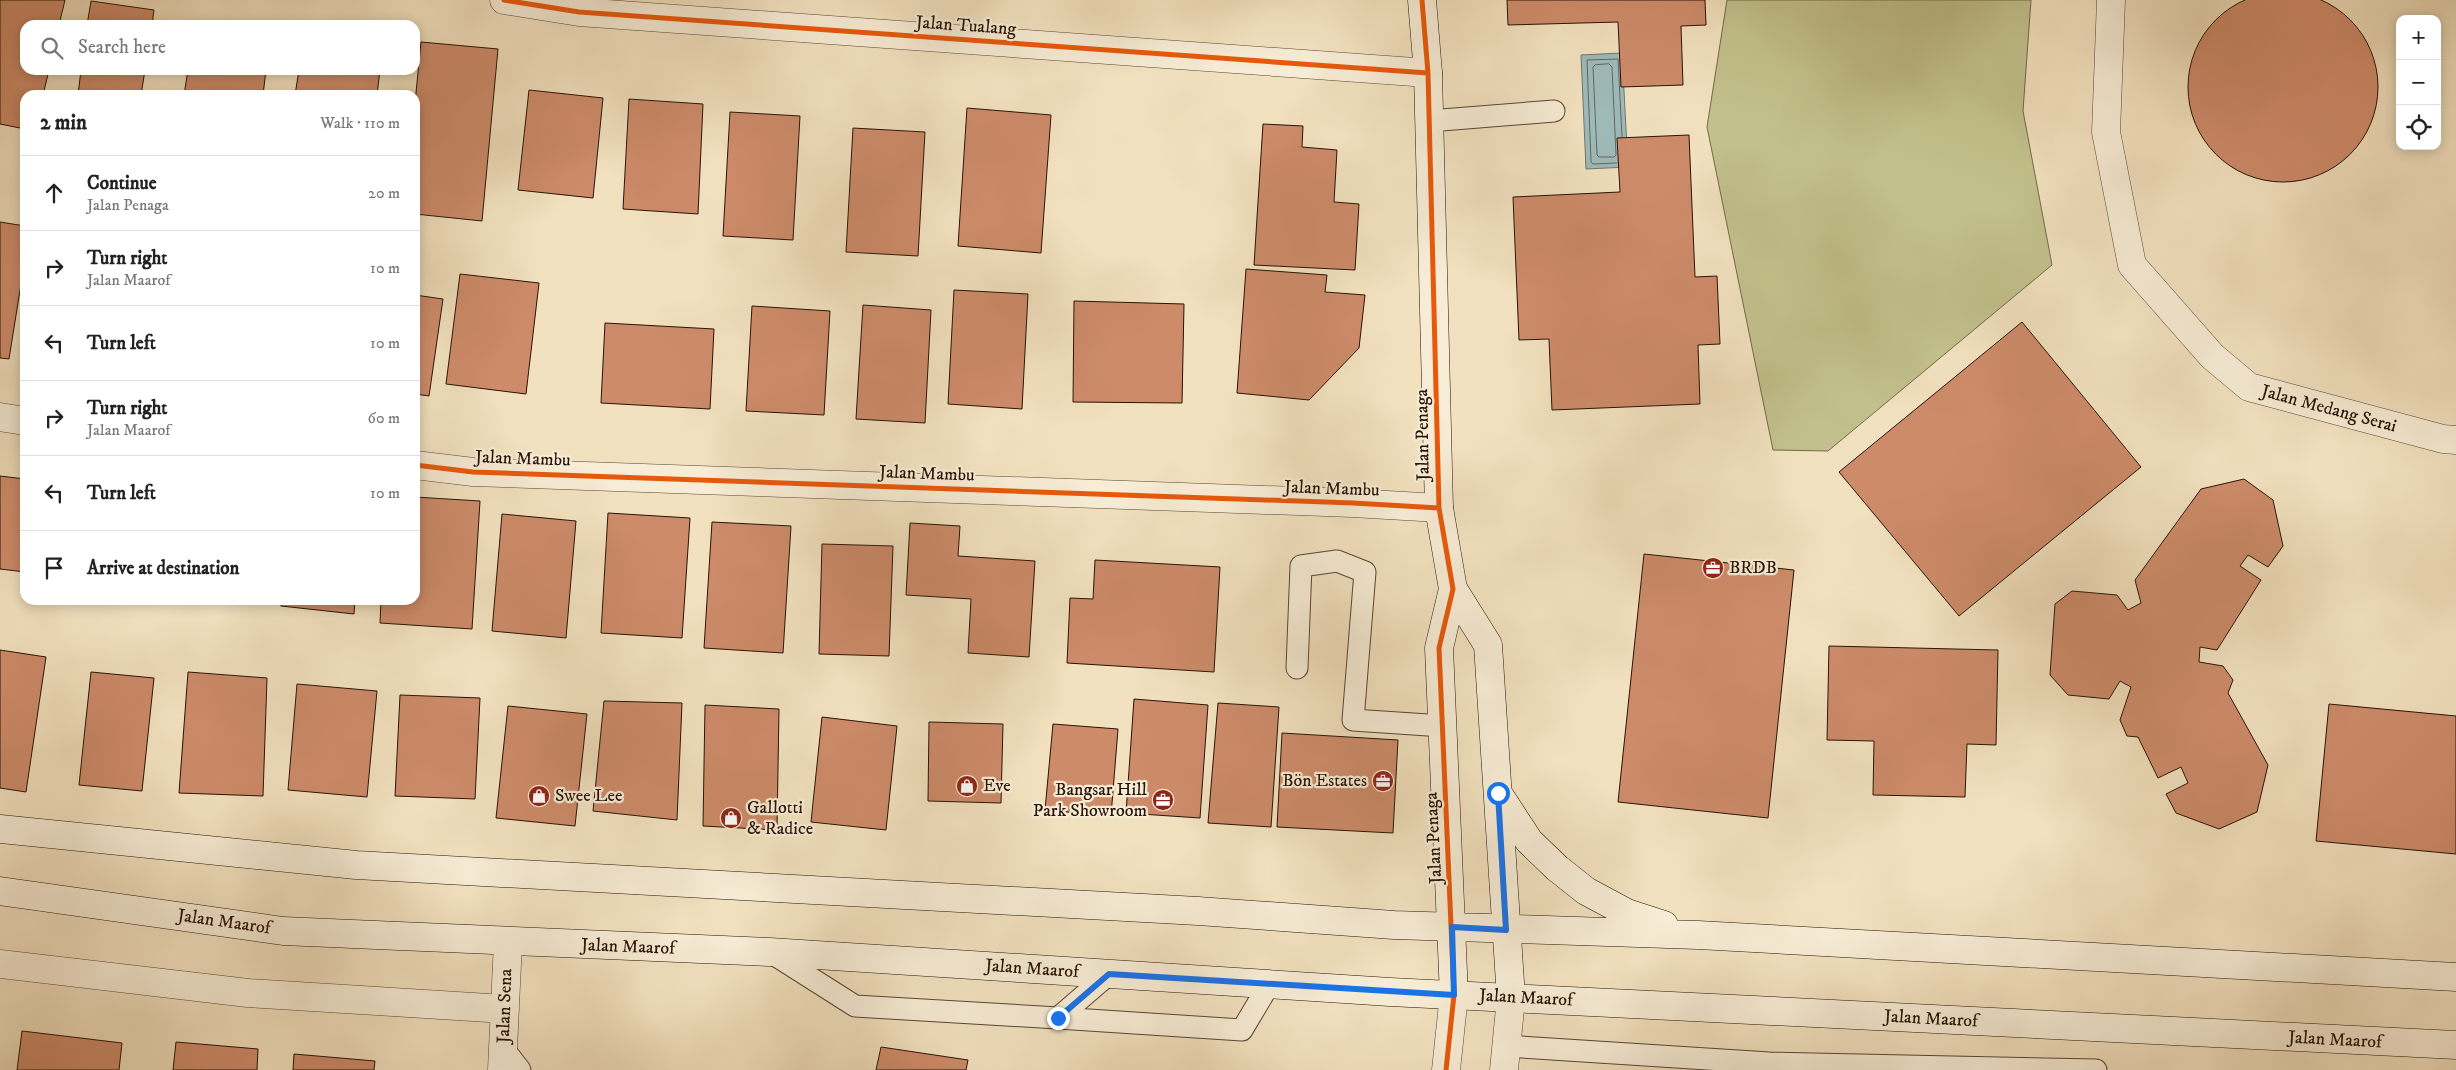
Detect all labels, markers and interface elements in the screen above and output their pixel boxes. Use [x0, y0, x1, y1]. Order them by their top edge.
street label: Jalan Tualang [913, 11, 1017, 40]
map controls [2396, 15, 2441, 150]
button: + [2396, 15, 2441, 60]
search box [20, 20, 420, 75]
icon: search [38, 34, 66, 62]
text: Search here [78, 36, 166, 59]
button: − [2396, 60, 2441, 105]
button: locate [2396, 105, 2441, 150]
text: 2 min [40, 110, 87, 136]
text: Walk · 110 m [320, 113, 400, 133]
text: Continue [87, 172, 157, 195]
icon: ahead [40, 179, 68, 207]
text: 20 m [368, 183, 400, 203]
text: Jalan Penaga [87, 195, 169, 215]
text: Turn right [87, 247, 167, 270]
icon: right [40, 254, 68, 282]
text: 10 m [370, 258, 400, 278]
text: Jalan Maarof [87, 270, 170, 290]
icon: left [40, 329, 68, 357]
text: Turn left [87, 332, 156, 355]
text: 10 m [370, 333, 400, 353]
street label: Jalan Medang Serai [2257, 380, 2399, 438]
street label: Jalan Penaga [1411, 389, 1435, 483]
text: Turn right [87, 397, 167, 420]
icon: right [40, 404, 68, 432]
text: 60 m [368, 408, 400, 428]
text: Jalan Maarof [87, 420, 170, 440]
street label: Jalan Mambu [473, 446, 571, 472]
street label: Jalan Mambu [877, 461, 975, 487]
street label: Jalan Mambu [1282, 476, 1380, 502]
icon: left [40, 479, 68, 507]
text: Turn left [87, 482, 156, 505]
text: 10 m [370, 483, 400, 503]
icon: arrive [40, 554, 68, 582]
office icon: BRDB [1701, 556, 1725, 580]
text: Arrive at destination [87, 557, 239, 580]
place label: BRDB [1729, 557, 1777, 579]
office icon: Bön Estates [1371, 769, 1395, 793]
place label: Bön Estates [1282, 770, 1367, 792]
shop icon: Eve [955, 774, 979, 798]
place label: Eve [983, 775, 1011, 797]
place label: Bangsar Hill Park Showroom [1033, 779, 1148, 822]
route start [1487, 782, 1510, 805]
shop icon: Swee Lee [527, 784, 551, 808]
place label: Swee Lee [555, 785, 622, 807]
office icon: Bangsar Hill Park Showroom [1151, 788, 1175, 812]
street label: Jalan Penaga [1421, 791, 1447, 886]
place label: Gallotti & Radice [747, 797, 813, 840]
shop icon: Gallotti & Radice [719, 806, 743, 830]
street label: Jalan Maarof [174, 904, 275, 940]
street label: Jalan Maarof [579, 934, 678, 960]
street label: Jalan Maarof [983, 955, 1083, 983]
street label: Jalan Sena [493, 968, 517, 1046]
street label: Jalan Maarof [1477, 984, 1577, 1012]
street label: Jalan Maarof [1882, 1005, 1982, 1033]
route end [1047, 1007, 1070, 1030]
street label: Jalan Maarof [2286, 1026, 2386, 1054]

